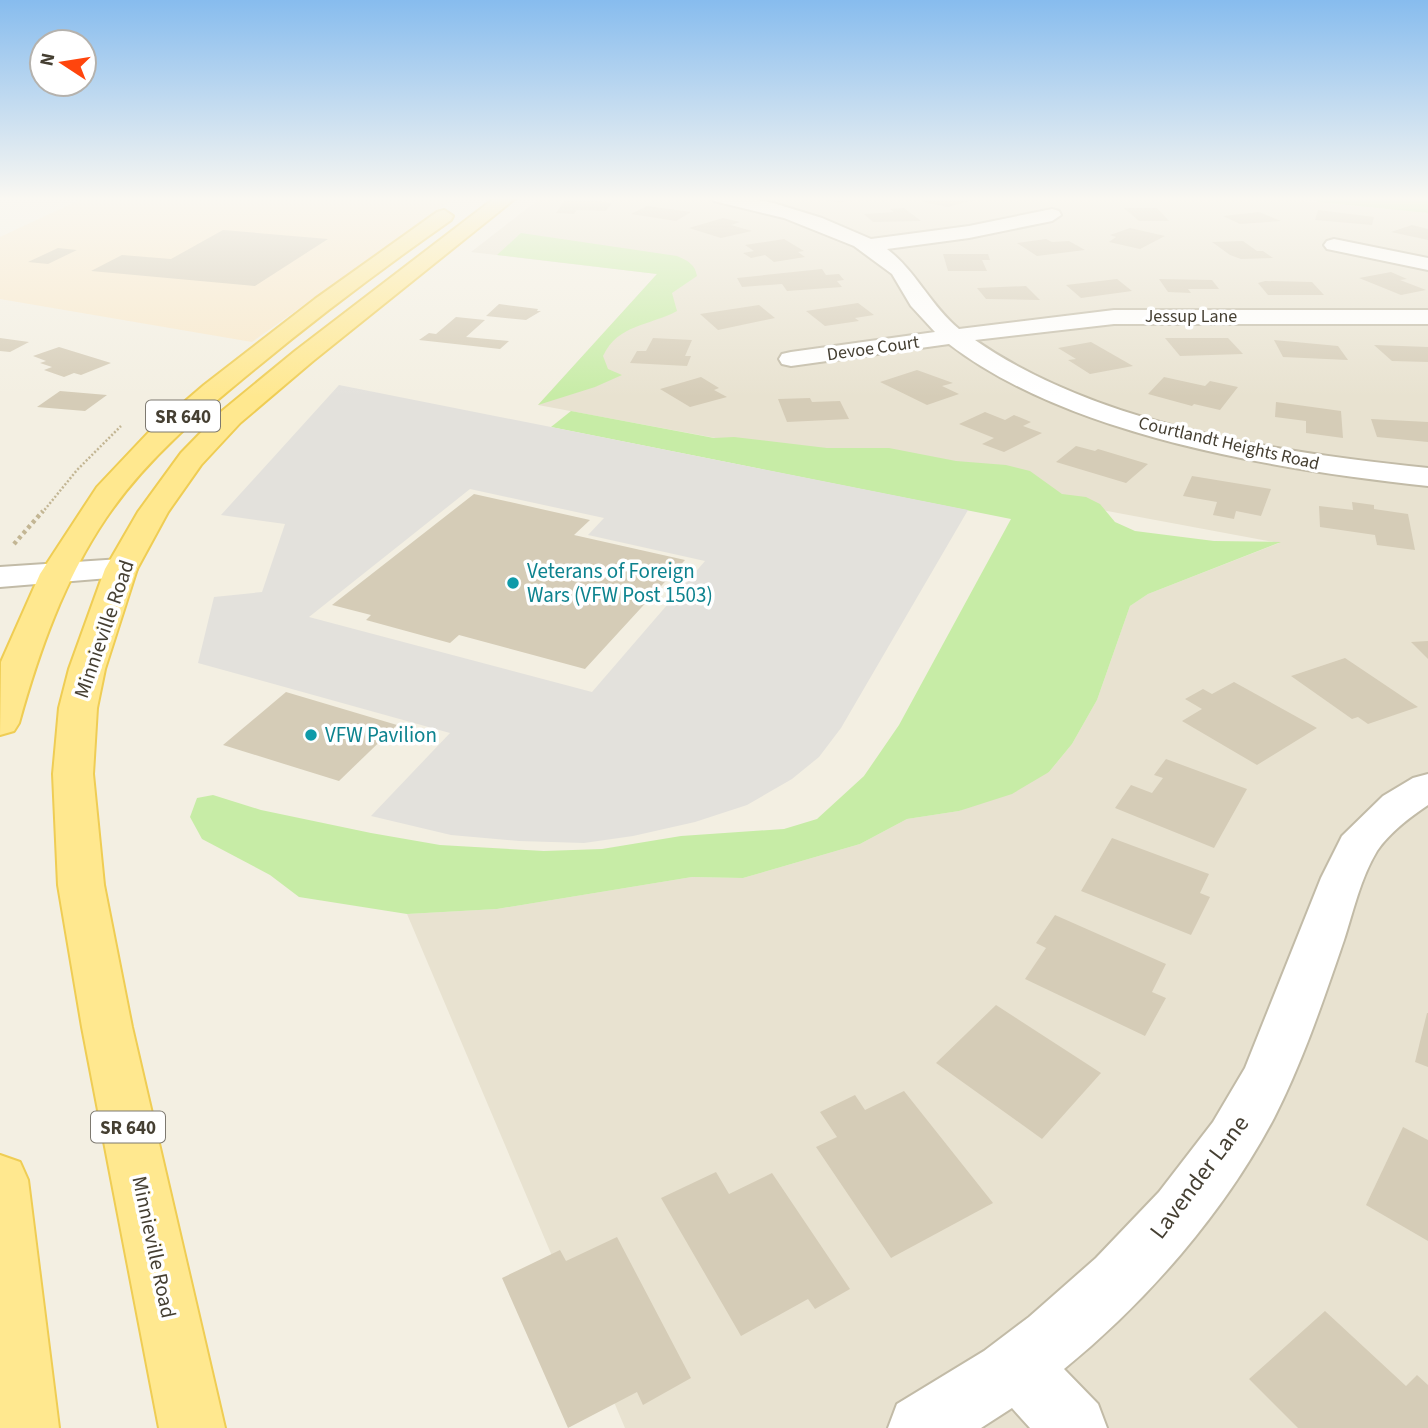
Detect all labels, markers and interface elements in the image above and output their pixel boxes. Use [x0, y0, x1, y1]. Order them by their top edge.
north arrow [28, 28, 98, 98]
text: N [33, 51, 62, 69]
street label: Jessup Lane [1145, 304, 1237, 329]
street label: Devoe Court [825, 330, 921, 367]
road number: SR 640 [146, 400, 220, 432]
street label: Courtlandt Heights Road [1136, 411, 1322, 476]
street label: Minnieville Road [66, 556, 142, 702]
place label: Veterans of Foreign Wars (VFW Post 1503) [527, 556, 713, 610]
marker: Veterans of Foreign Wars (VFW Post 1503) [505, 575, 521, 591]
place label: VFW Pavilion [325, 720, 437, 750]
marker: VFW Pavilion [303, 727, 319, 743]
street label: Lavender Lane [1141, 1108, 1258, 1247]
road number: SR 640 [91, 1112, 165, 1142]
street label: Minnieville Road [124, 1173, 184, 1321]

